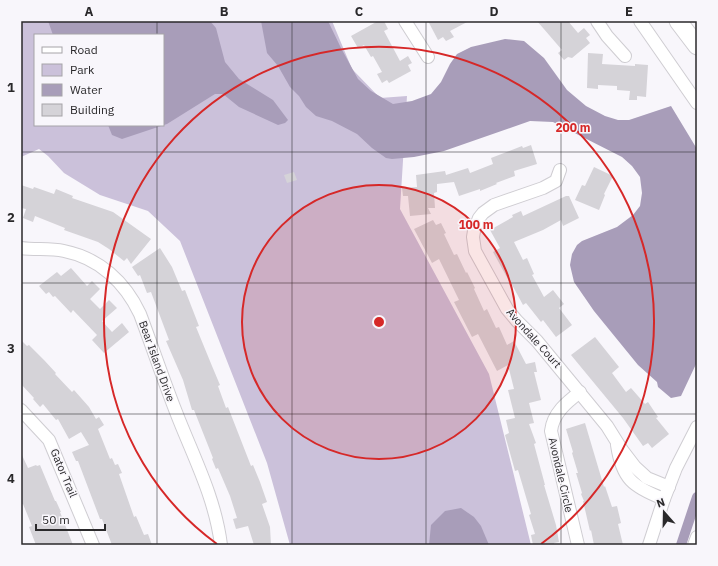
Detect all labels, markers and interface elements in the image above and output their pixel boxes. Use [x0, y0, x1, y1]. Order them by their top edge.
text: A [85, 3, 94, 20]
text: B [220, 3, 229, 20]
text: C [355, 3, 364, 20]
text: D [489, 3, 499, 20]
text: E [625, 3, 633, 20]
legend [34, 34, 164, 126]
text: Road [70, 42, 98, 57]
text: Park [70, 62, 95, 77]
text: 1 [7, 79, 15, 96]
text: Water [70, 82, 103, 97]
text: Building [70, 102, 115, 117]
text: 200 m [555, 120, 591, 135]
text: 2 [7, 209, 15, 226]
text: 100 m [458, 217, 494, 232]
street label: Avondale Court [503, 305, 565, 371]
centre of rings [372, 315, 386, 329]
street label: Bear Island Drive [136, 319, 178, 403]
text: 3 [7, 340, 15, 357]
street label: Avondale Circle [546, 436, 576, 514]
street label: Gator Trail [47, 447, 81, 499]
text: 4 [7, 470, 15, 487]
north arrow [644, 492, 684, 532]
text: N [654, 495, 667, 511]
scale bar [36, 506, 105, 532]
text: 50 m [42, 512, 70, 527]

